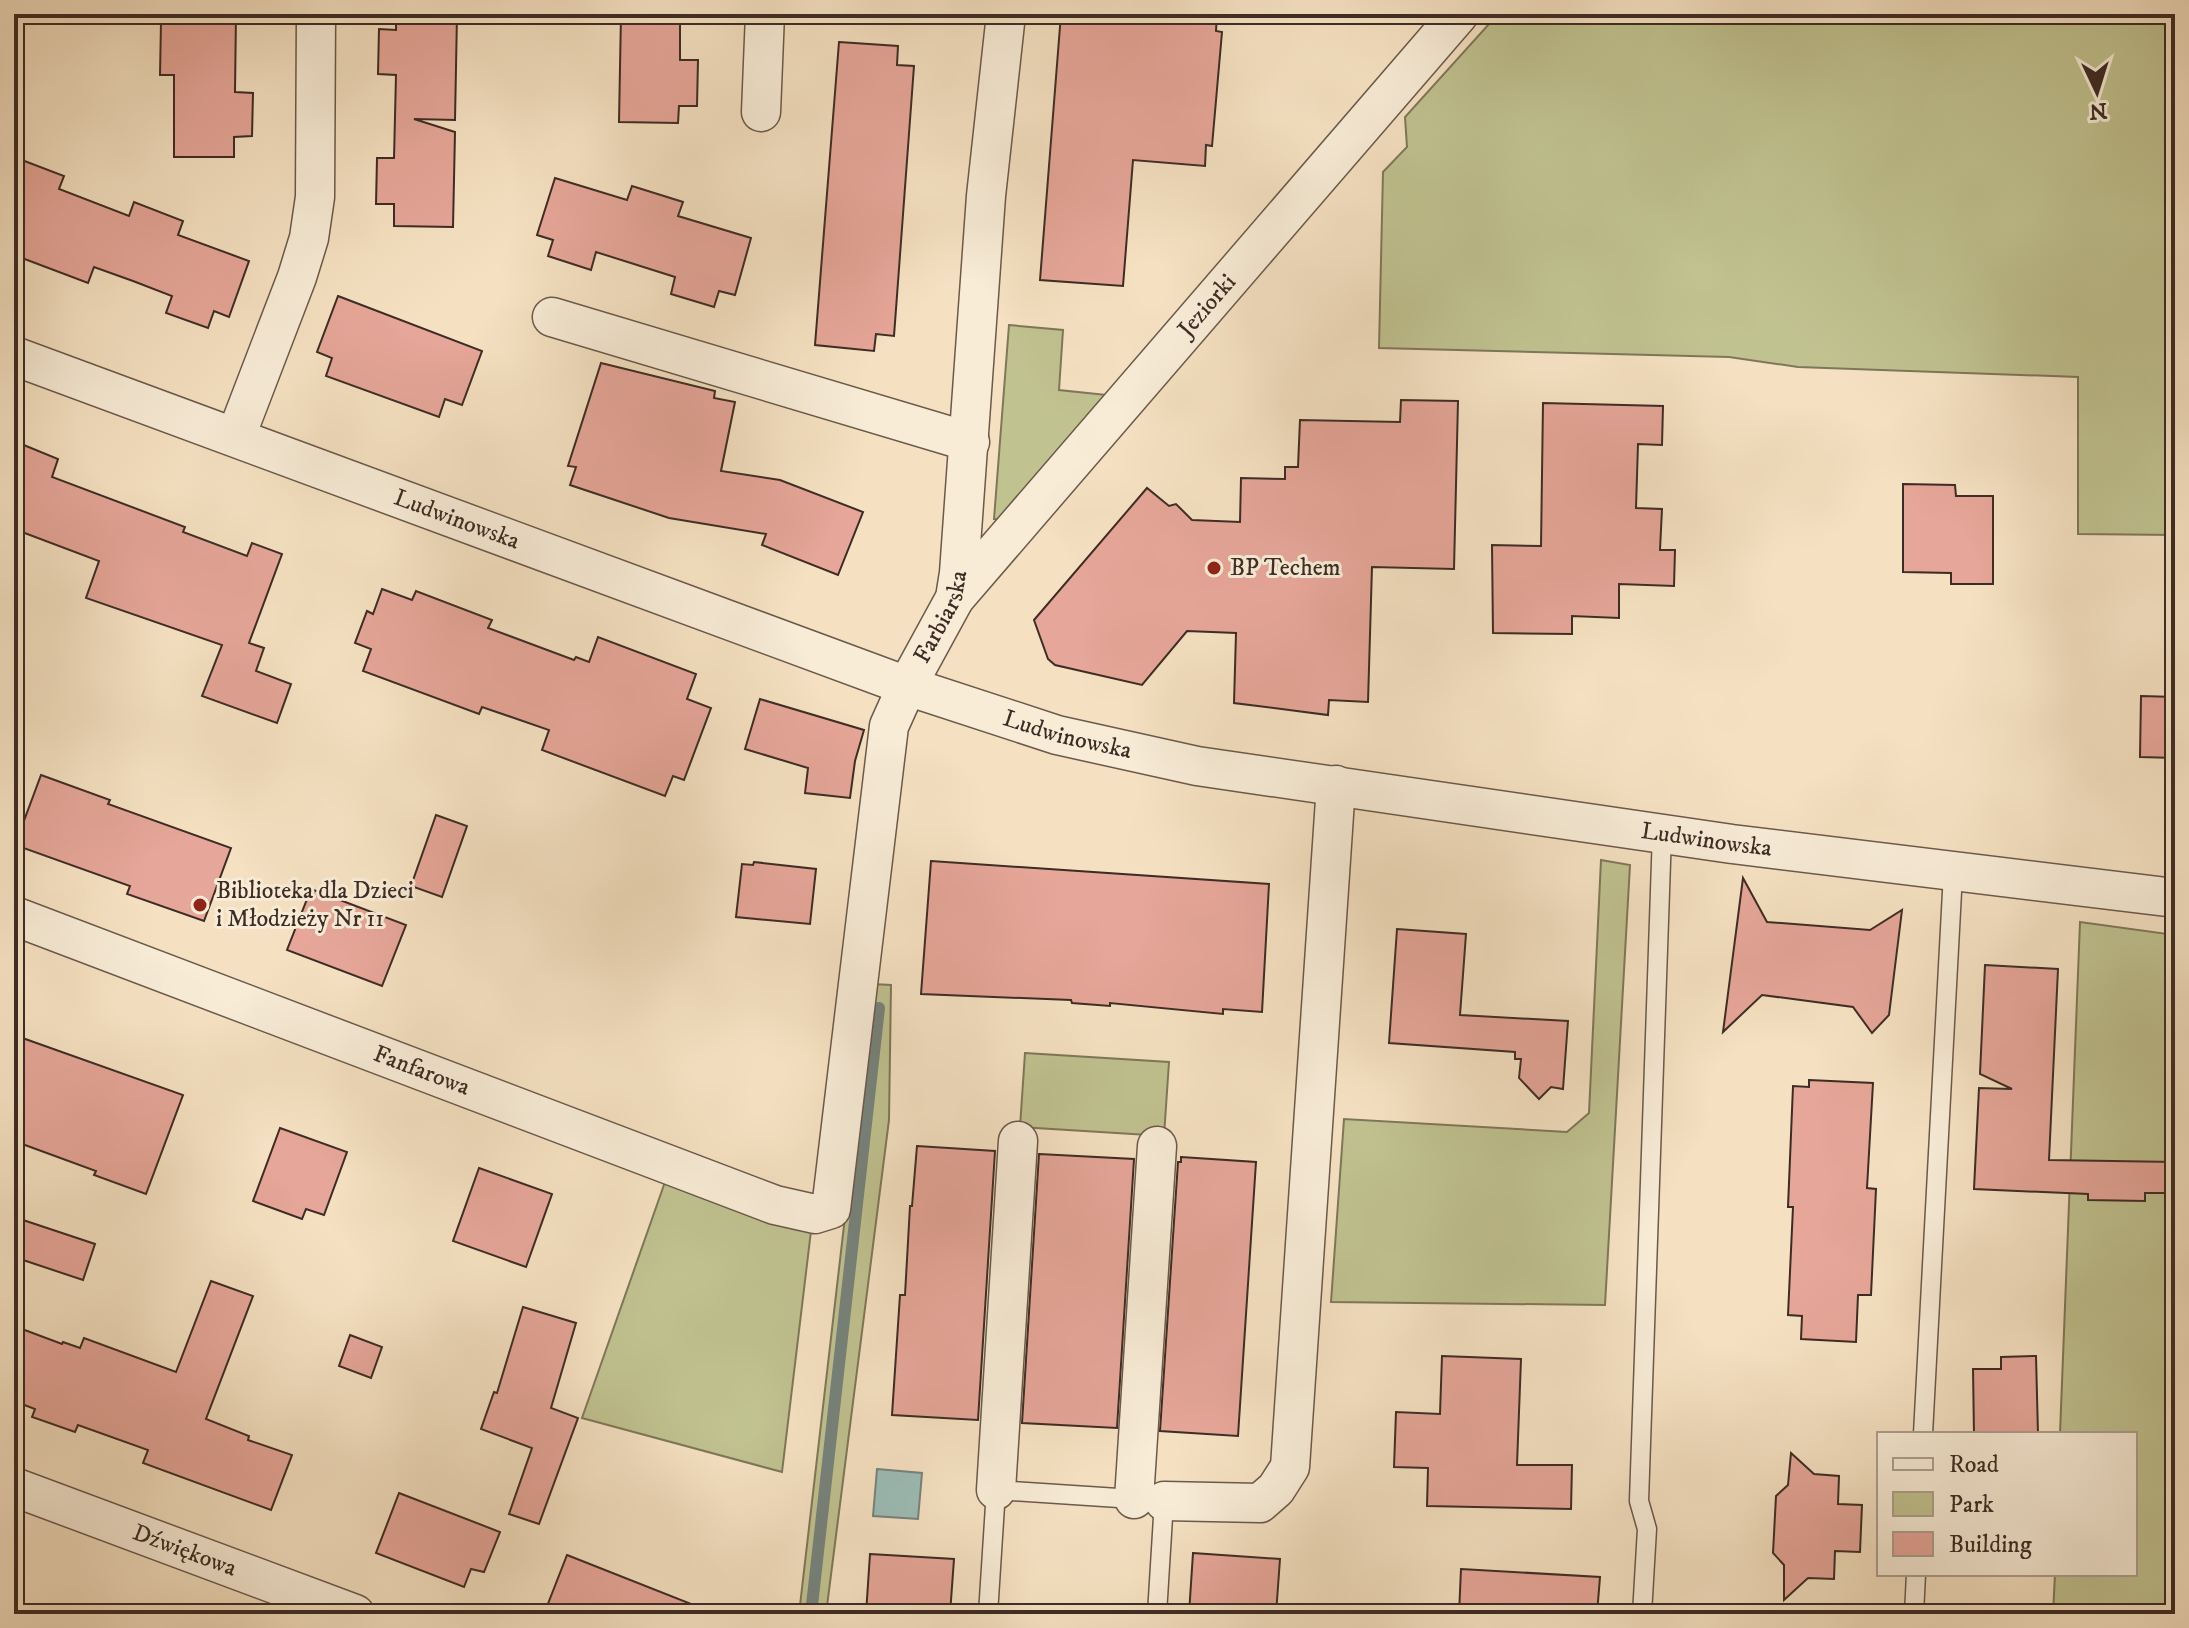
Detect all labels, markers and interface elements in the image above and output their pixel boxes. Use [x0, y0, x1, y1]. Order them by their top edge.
north arrow [2057, 52, 2137, 132]
text: N [2088, 96, 2108, 125]
street label: Jeziorki [1170, 268, 1243, 345]
street label: Ludwinowska [390, 483, 525, 557]
place label: BP Techem [1230, 553, 1341, 583]
marker: BP Techem [1205, 559, 1223, 577]
street label: Farbiarska [907, 568, 974, 669]
street label: Ludwinowska [999, 703, 1135, 766]
street label: Ludwinowska [1639, 816, 1774, 864]
place label: Biblioteka dla Dzieci i Młodzieży Nr 11 [216, 876, 414, 934]
marker: Biblioteka dla Dzieci i Młodzieży Nr 11 [191, 896, 209, 914]
street label: Fanfarowa [369, 1039, 475, 1103]
legend [1877, 1432, 2137, 1576]
text: Road [1949, 1450, 1999, 1480]
text: Park [1949, 1490, 1994, 1520]
street label: Dźwiękowa [128, 1518, 241, 1584]
text: Building [1949, 1530, 2032, 1560]

